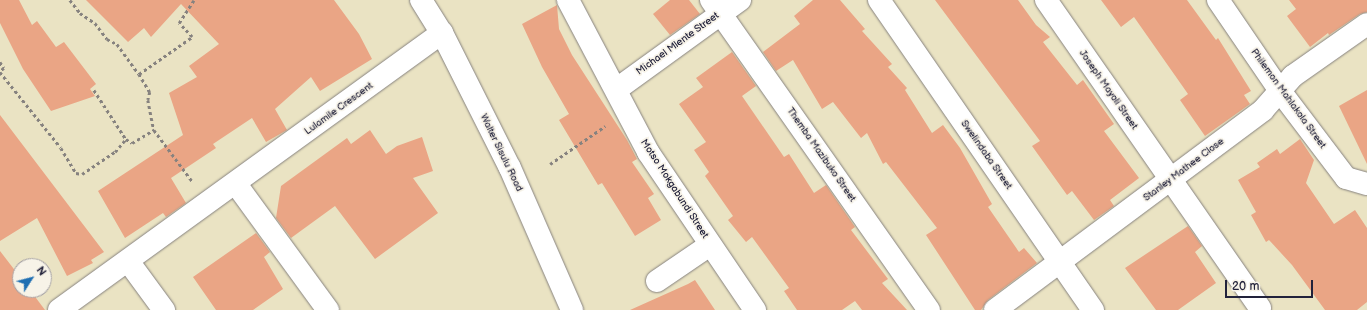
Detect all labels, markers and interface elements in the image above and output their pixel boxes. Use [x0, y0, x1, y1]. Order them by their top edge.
street label: Michael Mlente Street [634, 10, 722, 78]
street label: Philemon Mahlakola Street [1248, 47, 1328, 151]
street label: Joseph Mayoli Street [1076, 48, 1140, 132]
street label: Lulamile Crescent [302, 80, 376, 138]
street label: Themba Mazibuko Street [784, 105, 858, 205]
street label: Walter Sisulu Road [477, 112, 525, 194]
street label: Swelindaba Street [958, 118, 1014, 192]
street label: Stanley Mathee Close [1141, 136, 1227, 204]
street label: Motso Mokgabundi Street [637, 137, 711, 241]
north arrow [12, 258, 52, 298]
text: N [34, 264, 49, 278]
scale bar [1227, 272, 1315, 298]
text: 20 m [1232, 279, 1259, 294]

